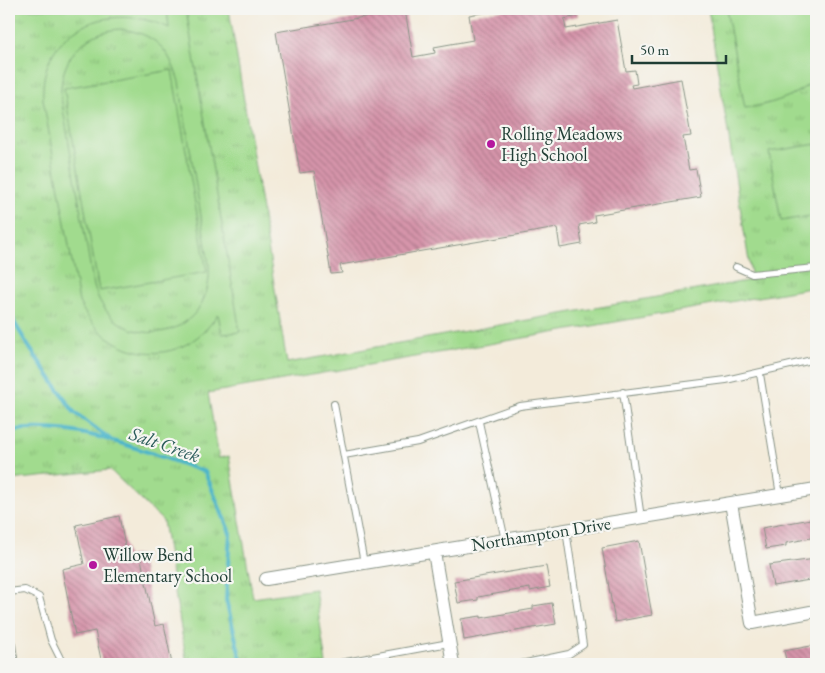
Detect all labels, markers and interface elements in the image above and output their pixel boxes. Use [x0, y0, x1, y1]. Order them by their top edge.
scale bar [632, 32, 726, 64]
text: 50 m [640, 40, 669, 59]
place label: Rolling Meadows High School [501, 122, 623, 166]
marker: Rolling Meadows High School [485, 138, 497, 150]
water label: Salt Creek [125, 420, 204, 468]
street label: Northampton Drive [470, 511, 612, 556]
place label: Willow Bend Elementary School [103, 543, 232, 587]
marker: Willow Bend Elementary School [87, 559, 99, 571]

